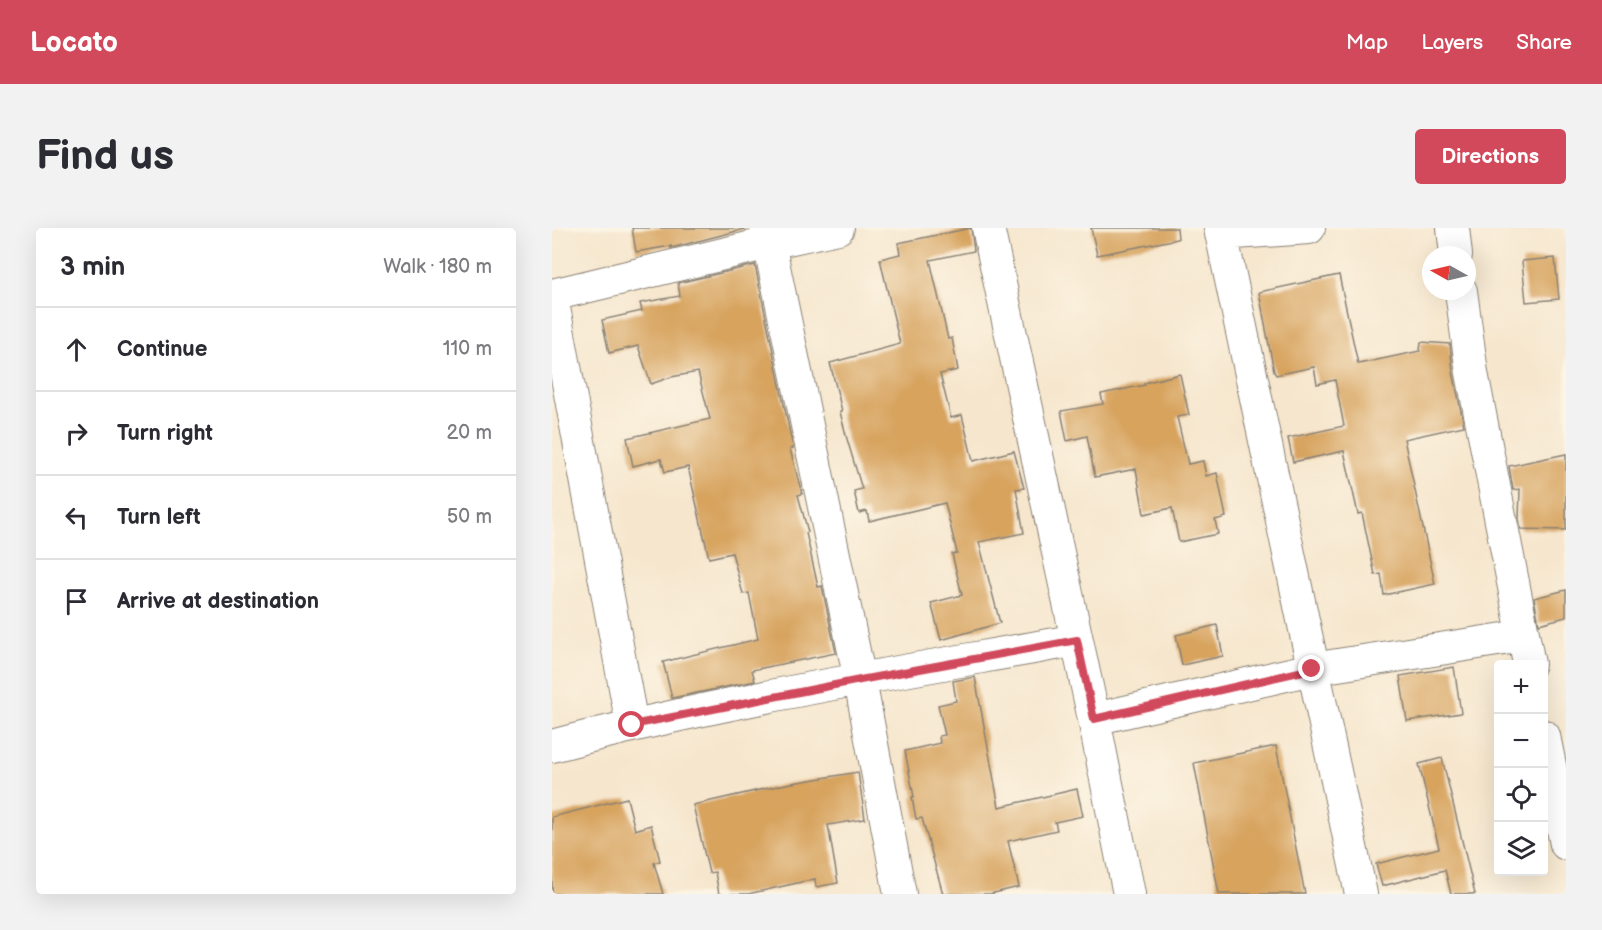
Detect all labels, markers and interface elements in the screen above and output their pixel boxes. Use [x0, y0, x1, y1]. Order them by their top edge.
text: Locato [30, 26, 118, 59]
text: Map [1346, 30, 1388, 55]
text: Layers [1421, 30, 1483, 55]
text: Share [1516, 30, 1572, 55]
button: Directions [1415, 129, 1566, 184]
text: Find us [36, 131, 174, 182]
north arrow [1422, 246, 1476, 300]
text: 3 min [60, 252, 125, 283]
text: Walk · 180 m [383, 255, 492, 279]
icon: ahead [60, 333, 93, 366]
text: Continue [117, 336, 207, 363]
text: 110 m [443, 337, 492, 361]
icon: right [60, 417, 93, 450]
text: Turn right [117, 420, 213, 447]
text: 20 m [447, 421, 492, 445]
icon: left [60, 501, 93, 534]
text: Turn left [117, 504, 201, 531]
text: 50 m [447, 505, 492, 529]
icon: arrive [60, 585, 93, 618]
text: Arrive at destination [117, 588, 319, 615]
route end [1298, 655, 1324, 681]
map controls [1494, 660, 1548, 876]
button: + [1494, 660, 1548, 714]
route start [618, 711, 644, 737]
button: − [1494, 714, 1548, 768]
button: locate [1494, 768, 1548, 822]
button: layers [1494, 822, 1548, 876]

